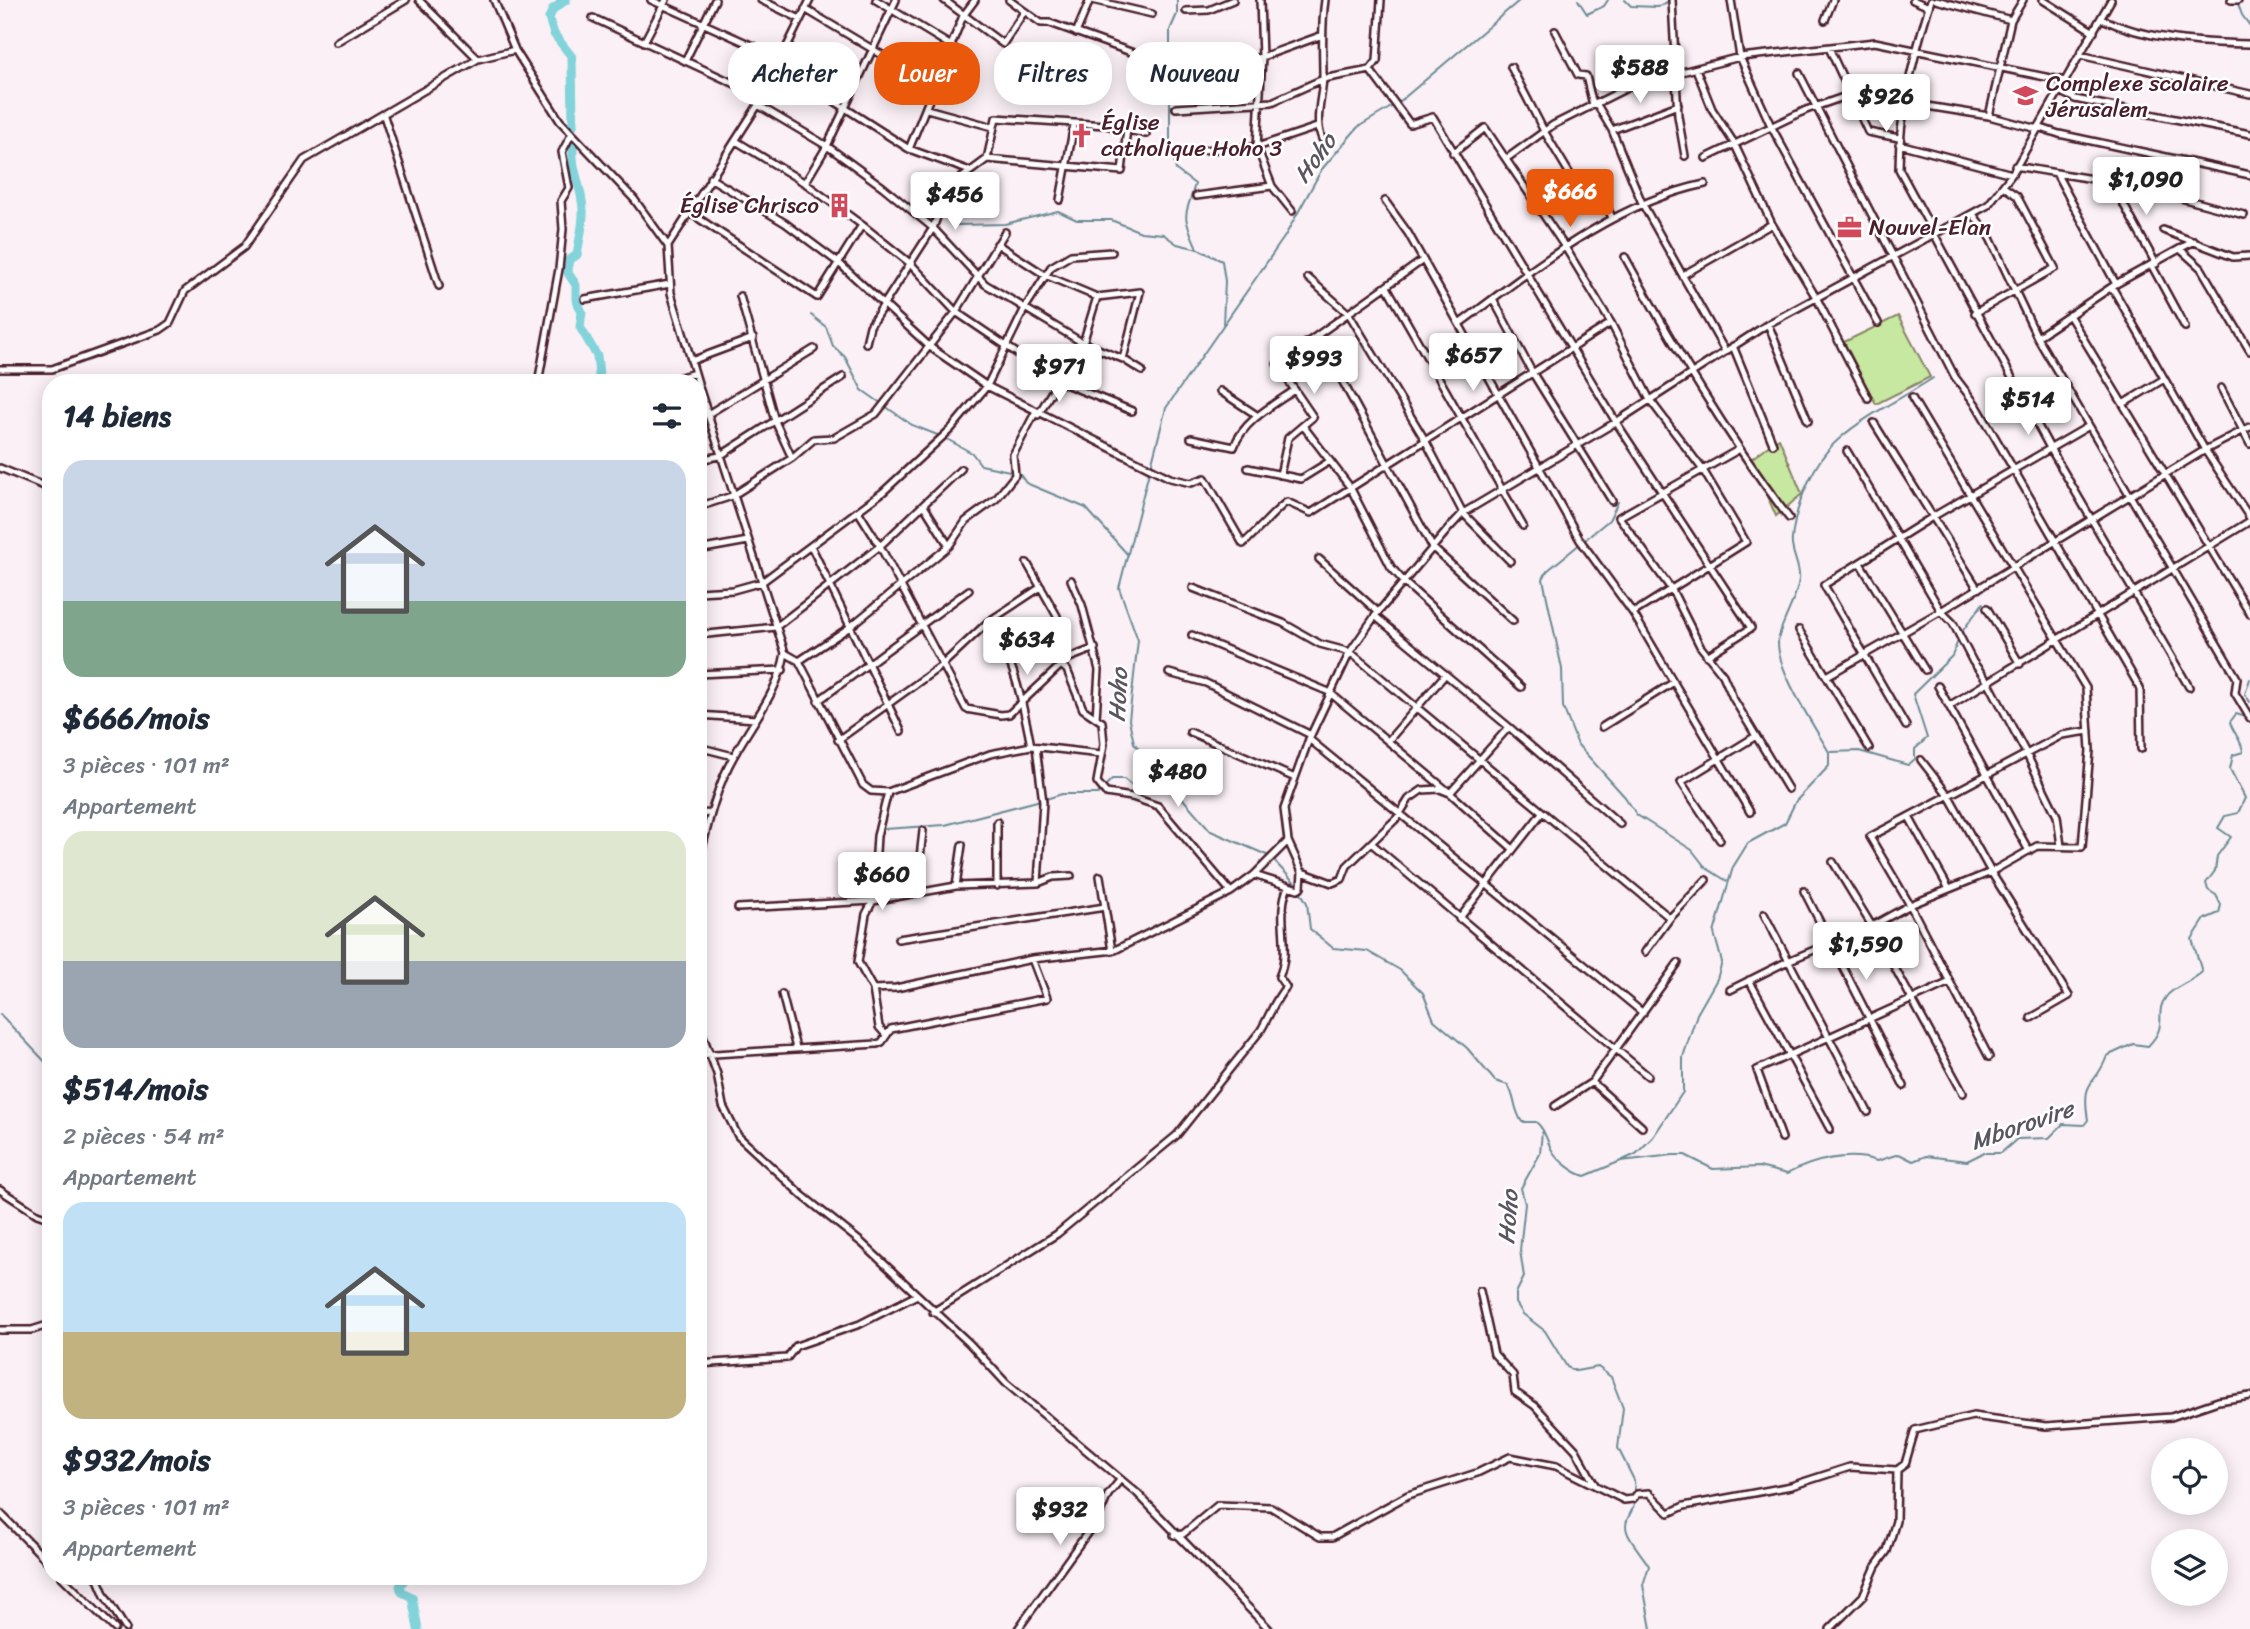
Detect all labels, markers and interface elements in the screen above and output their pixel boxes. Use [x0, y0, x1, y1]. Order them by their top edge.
chip: Acheter [728, 42, 860, 105]
chip: Louer [874, 42, 980, 105]
chip: Filtres [994, 42, 1112, 105]
chip: Nouveau [1126, 42, 1264, 105]
pin: $588 [1599, 46, 1681, 105]
text: $588 [1611, 47, 1669, 88]
place label: Complexe scolaire Jérusalem [2045, 63, 2229, 130]
pin: $926 [1845, 74, 1927, 134]
text: $926 [1858, 76, 1914, 117]
school or university icon: Complexe scolaire Jérusalem [2012, 82, 2040, 110]
place label: Église catholique Hoho 3 [1101, 102, 1282, 169]
church icon: Église catholique Hoho 3 [1067, 121, 1095, 149]
water label: Hoho [1282, 122, 1349, 192]
pin: $1,090 [2089, 158, 2203, 217]
text: $1,090 [2109, 159, 2183, 200]
pin: $666 [1529, 170, 1611, 229]
text: $666 [1543, 171, 1597, 212]
pin: $456 [914, 173, 996, 232]
text: $456 [927, 174, 983, 215]
place label: Église Chrisco [680, 185, 819, 226]
building icon: Église Chrisco [825, 191, 853, 219]
place label: Nouvel-Elan [1869, 207, 1991, 248]
office icon: Nouvel-Elan [1835, 213, 1863, 241]
pin: $657 [1432, 334, 1514, 393]
text: $657 [1445, 335, 1501, 376]
pin: $993 [1273, 336, 1355, 396]
text: $993 [1286, 338, 1342, 379]
pin: $971 [1018, 344, 1100, 404]
text: $971 [1033, 346, 1085, 387]
pin: $514 [1987, 378, 2069, 437]
text: $514 [2001, 379, 2055, 420]
text: 14 biens [63, 389, 171, 443]
icon: filters [648, 397, 686, 435]
icon: home [312, 506, 438, 632]
pin: $634 [986, 618, 1068, 677]
text: $634 [999, 619, 1055, 660]
water label: Hoho [1096, 665, 1140, 723]
text: $666/mois [63, 691, 210, 745]
text: 3 pièces · 101 m² [63, 745, 230, 786]
pin: $480 [1137, 750, 1219, 809]
text: $480 [1149, 751, 1207, 792]
text: Appartement [63, 786, 197, 827]
pin: $660 [841, 852, 923, 912]
text: $660 [854, 854, 910, 895]
icon: home [312, 877, 438, 1003]
pin: $1,590 [1809, 922, 1923, 982]
text: $1,590 [1829, 924, 1903, 965]
text: $514/mois [63, 1062, 208, 1116]
water label: Mborovire [1965, 1087, 2082, 1162]
text: 2 pièces · 54 m² [63, 1116, 225, 1157]
text: Appartement [63, 1157, 197, 1198]
water label: Hoho [1485, 1187, 1531, 1245]
icon: home [312, 1248, 438, 1374]
text: $932/mois [63, 1433, 211, 1487]
map controls [2151, 1438, 2228, 1606]
button: locate [2151, 1438, 2228, 1515]
text: 3 pièces · 101 m² [63, 1487, 230, 1528]
pin: $932 [1019, 1488, 1101, 1547]
text: $932 [1032, 1489, 1088, 1530]
text: Appartement [63, 1528, 197, 1569]
button: layers [2151, 1529, 2228, 1606]

